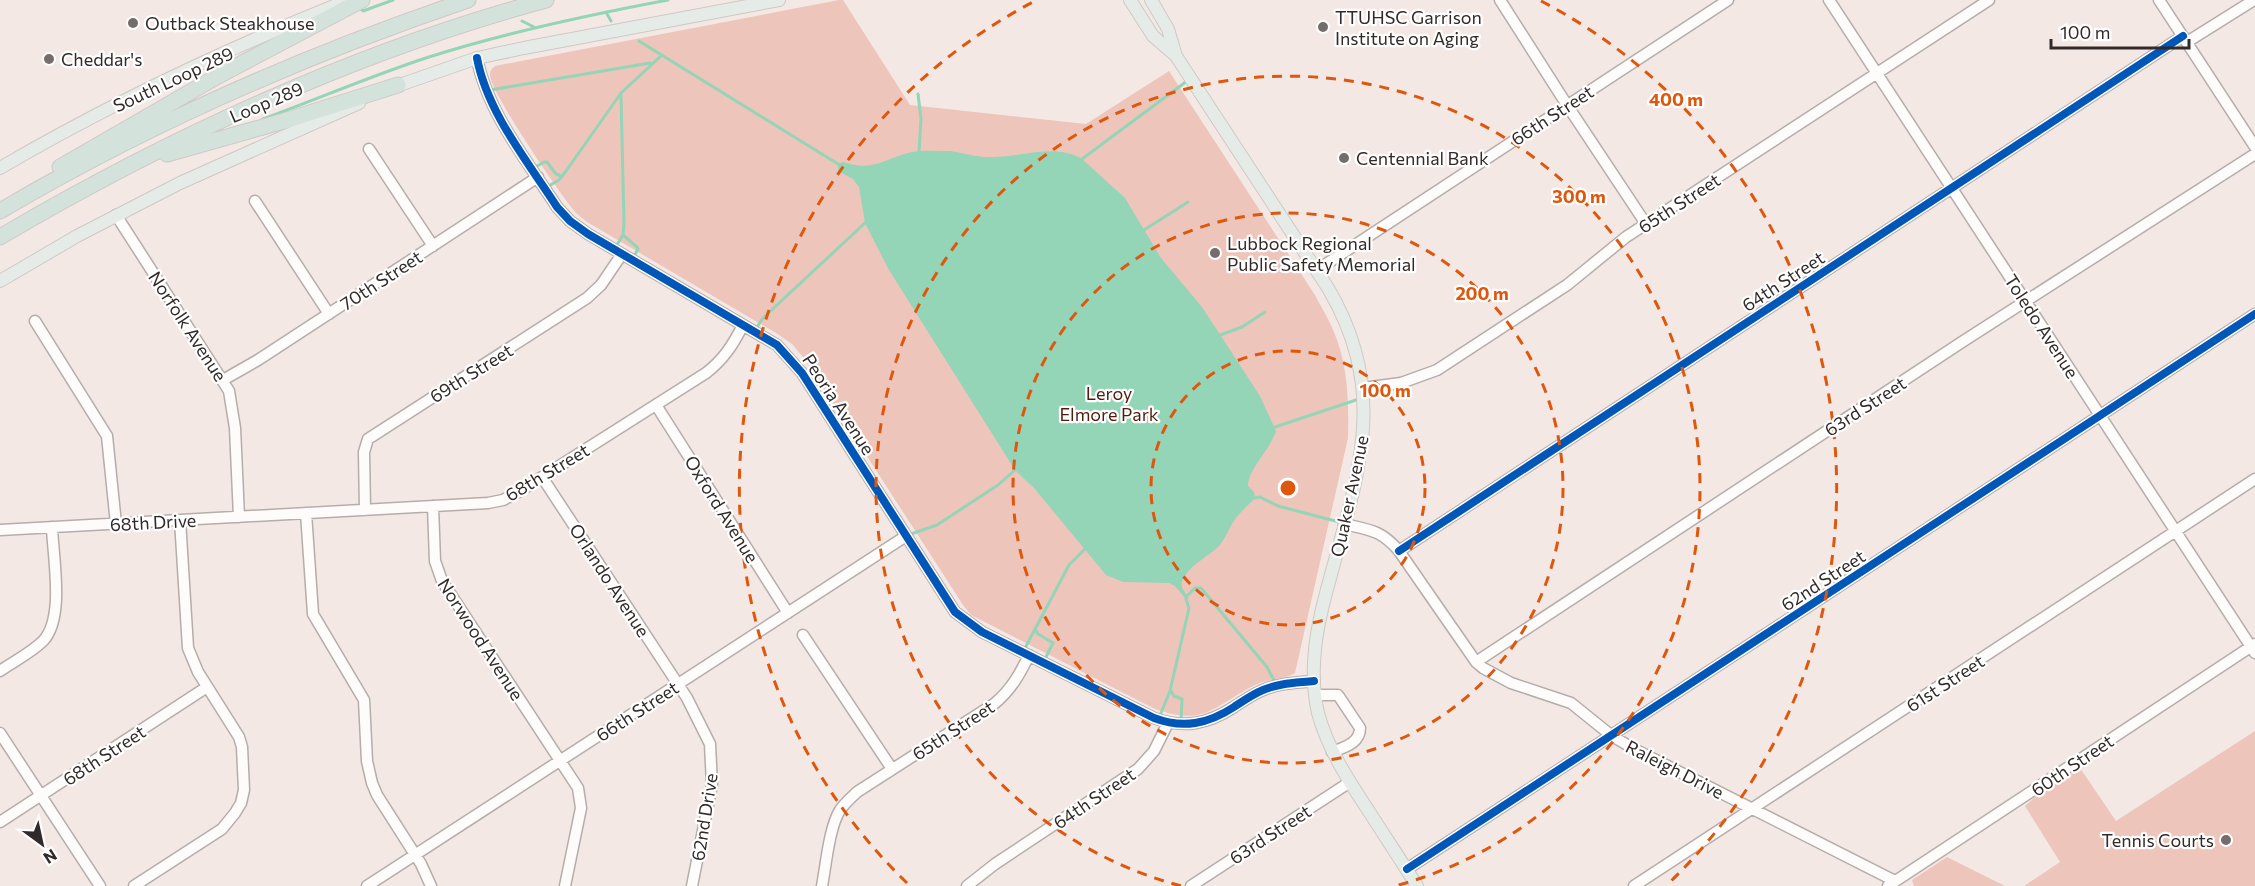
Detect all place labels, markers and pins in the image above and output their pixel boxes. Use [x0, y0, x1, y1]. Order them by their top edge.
place label: TTUHSC Garrison Institute on Aging [1335, 6, 1482, 49]
place label: Outback Steakhouse [145, 12, 314, 34]
marker: Outback Steakhouse [126, 16, 140, 30]
marker: TTUHSC Garrison Institute on Aging [1316, 20, 1330, 34]
place label: Cheddar's [61, 48, 142, 70]
marker: Cheddar's [42, 52, 56, 66]
place label: Centennial Bank [1356, 147, 1489, 169]
marker: Centennial Bank [1337, 151, 1351, 165]
place label: Lubbock Regional Public Safety Memorial [1227, 232, 1416, 275]
marker: Lubbock Regional Public Safety Memorial [1208, 246, 1222, 260]
centre of rings [1278, 478, 1298, 498]
place label: Tennis Courts [2102, 829, 2214, 851]
marker: Tennis Courts [2219, 833, 2233, 847]

